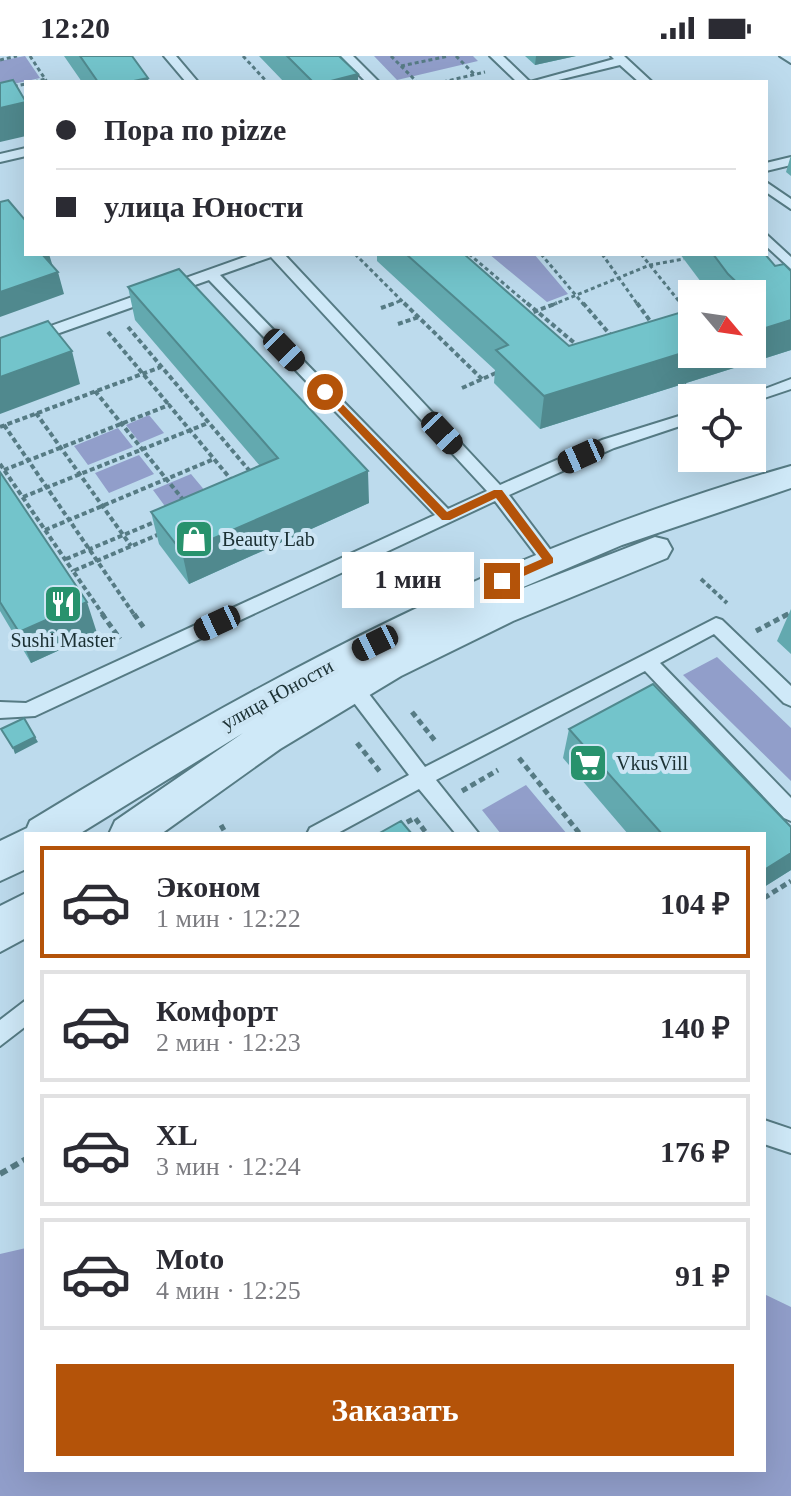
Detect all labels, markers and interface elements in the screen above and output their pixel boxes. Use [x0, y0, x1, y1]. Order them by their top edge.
text: 12:20 [40, 11, 110, 44]
text: Пора по pizze [104, 113, 286, 146]
text: улица Юности [104, 190, 304, 223]
north arrow [678, 280, 766, 368]
map controls [678, 280, 766, 472]
car [259, 324, 309, 376]
route start [307, 374, 343, 410]
button: locate [678, 384, 766, 472]
car [417, 407, 467, 459]
car [554, 435, 608, 477]
shop icon: Beauty Lab [173, 518, 215, 560]
place label: Beauty Lab [222, 528, 315, 551]
callout: 1 мин [342, 553, 474, 609]
route end [484, 563, 520, 599]
text: 1 мин [374, 565, 442, 594]
restaurant icon: Sushi Master [42, 583, 84, 625]
car [190, 602, 244, 644]
car [348, 622, 402, 664]
place label: Sushi Master [11, 629, 116, 651]
street label: улица Юности [217, 654, 338, 735]
supermarket icon: VkusVill [567, 742, 609, 784]
place label: VkusVill [616, 752, 689, 774]
icon: car [60, 866, 132, 938]
text: Эконом [156, 870, 260, 903]
text: 104 ₽ [660, 887, 730, 920]
text: 1 мин · 12:22 [156, 904, 301, 933]
icon: car [60, 990, 132, 1062]
text: Комфорт [156, 994, 278, 1027]
text: 140 ₽ [660, 1011, 730, 1044]
text: 2 мин · 12:23 [156, 1028, 301, 1057]
icon: car [60, 1114, 132, 1186]
text: XL [156, 1118, 198, 1151]
text: 176 ₽ [660, 1135, 730, 1168]
text: 3 мин · 12:24 [156, 1152, 301, 1181]
icon: car [60, 1238, 132, 1310]
text: Moto [156, 1242, 224, 1275]
text: 91 ₽ [675, 1259, 730, 1292]
text: 4 мин · 12:25 [156, 1276, 301, 1305]
button: Заказать [56, 1364, 734, 1456]

